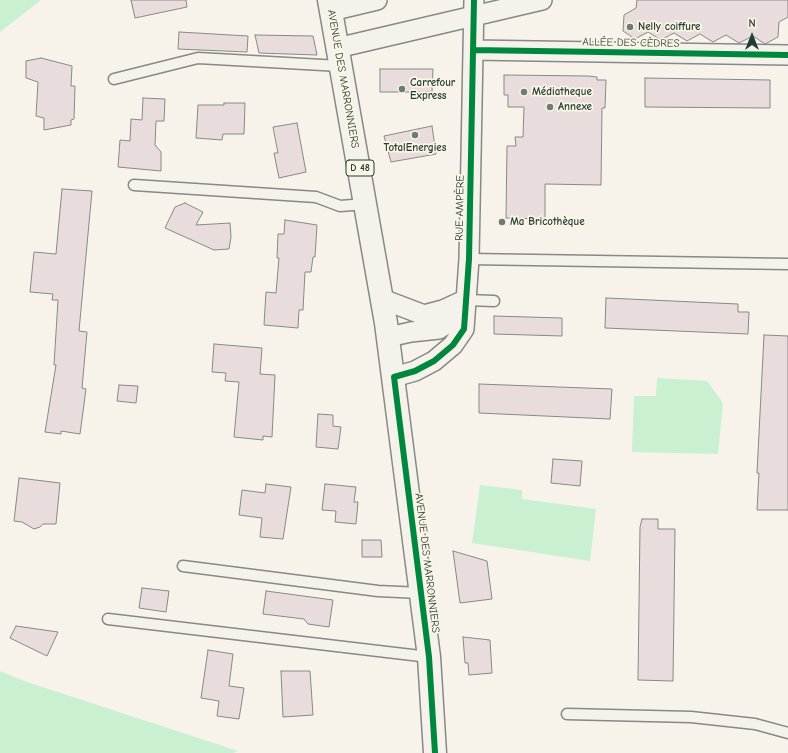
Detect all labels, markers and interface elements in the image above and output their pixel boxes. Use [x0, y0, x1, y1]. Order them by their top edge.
street label: AVENUE DES MARRONNIERS [324, 9, 362, 149]
north arrow [732, 16, 772, 56]
text: N [748, 17, 756, 30]
place label: Nelly coiffure [638, 20, 701, 34]
marker: Nelly coiffure [625, 22, 635, 32]
street label: ALLÉE DES CÈDRES [582, 36, 680, 50]
place label: Carrefour Express [410, 76, 455, 102]
marker: Carrefour Express [397, 84, 407, 94]
place label: Médiatheque [532, 85, 592, 99]
marker: Médiatheque [519, 87, 529, 97]
place label: Annexe [558, 100, 592, 114]
marker: Annexe [545, 102, 555, 112]
marker: TotalEnergies [410, 130, 420, 140]
place label: TotalEnergies [384, 141, 446, 155]
road number: D 48 [346, 160, 374, 176]
street label: RUE AMPÈRE [453, 175, 467, 241]
place label: Ma Bricothèque [510, 215, 585, 229]
marker: Ma Bricothèque [497, 217, 507, 227]
street label: AVENUE DES MARRONNIERS [412, 492, 442, 634]

